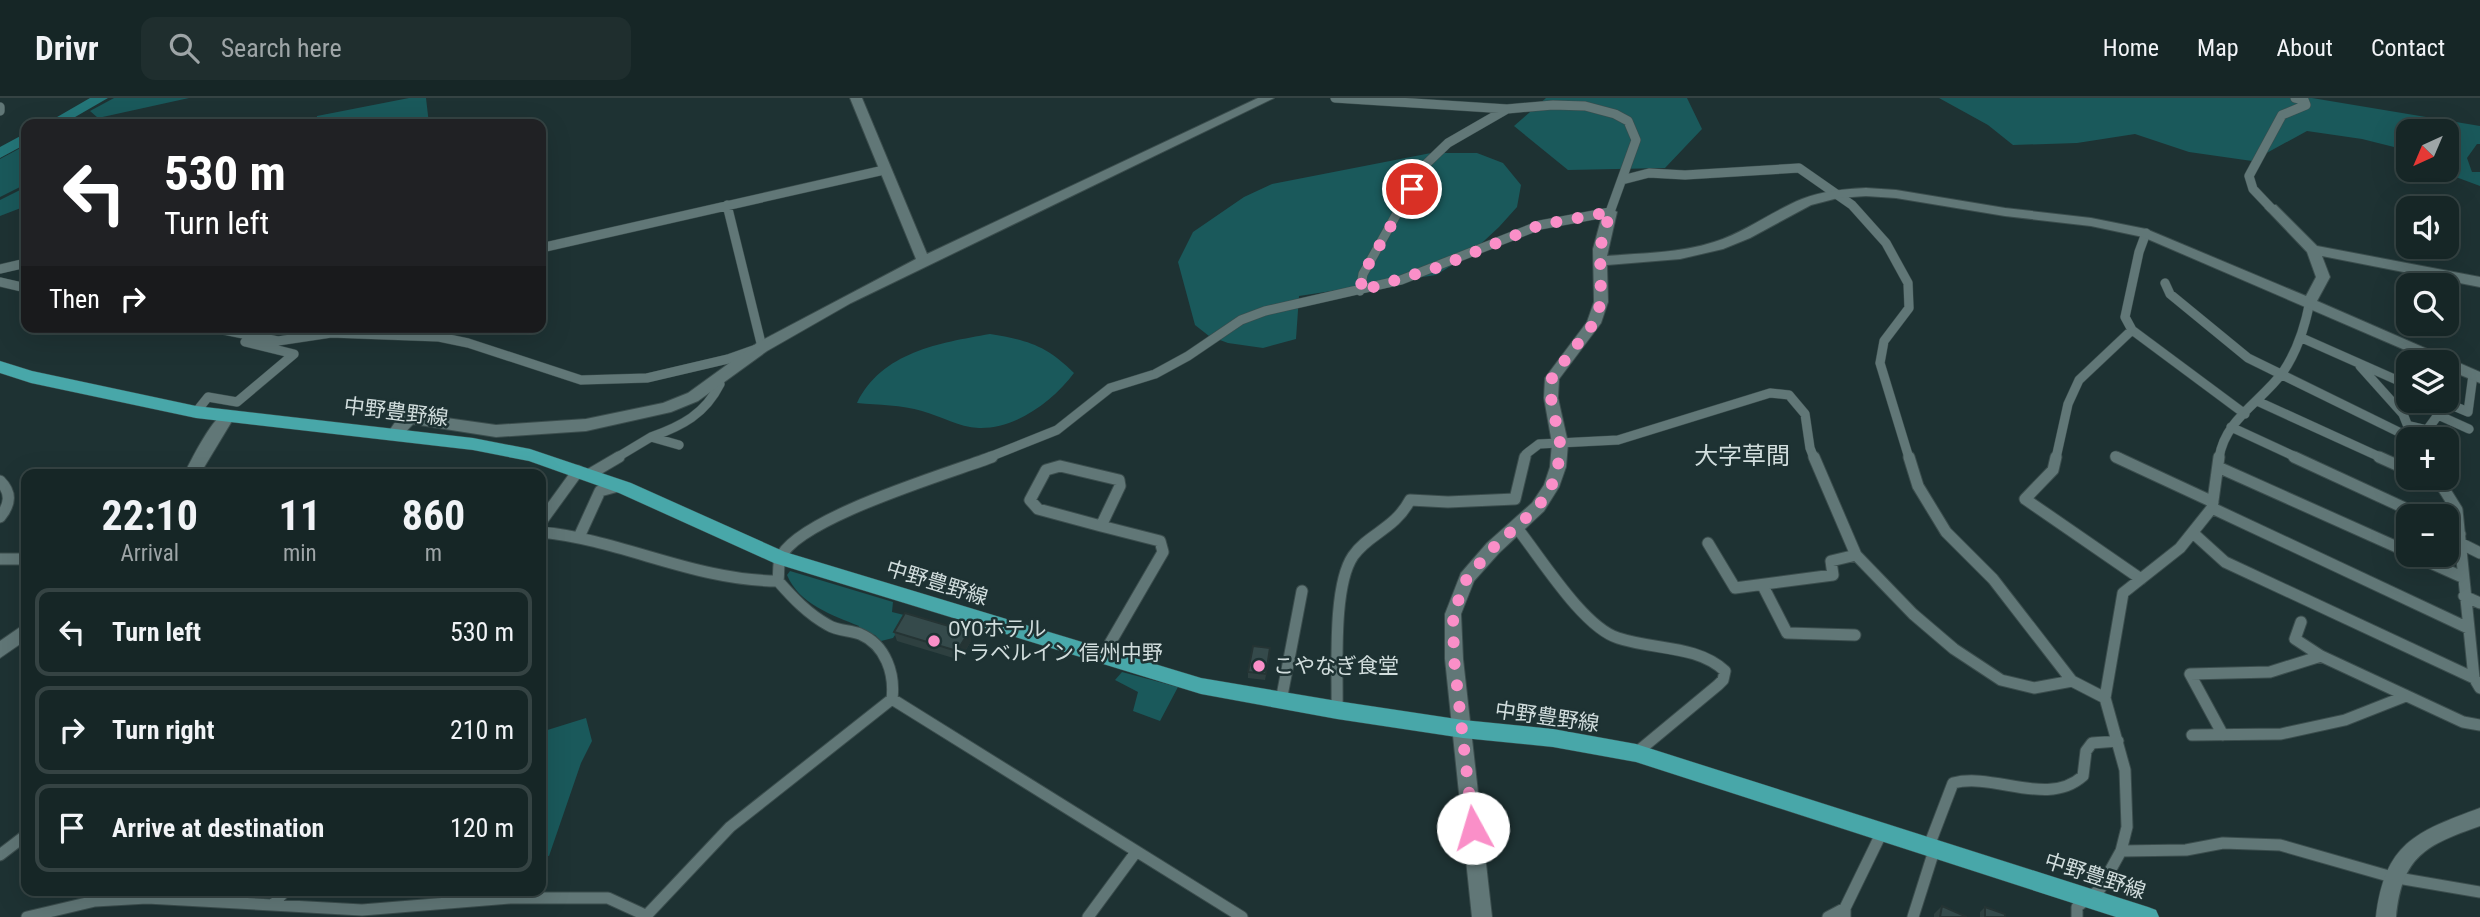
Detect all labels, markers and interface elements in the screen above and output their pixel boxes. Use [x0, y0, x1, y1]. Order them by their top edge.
search box [141, 17, 631, 80]
text: Drivr [35, 29, 99, 68]
icon: search [165, 29, 203, 67]
text: Search here [221, 33, 342, 63]
text: Home [2103, 34, 2159, 62]
text: Map [2197, 34, 2239, 62]
text: About [2277, 34, 2333, 62]
text: Contact [2371, 34, 2445, 62]
north arrow [2396, 119, 2459, 182]
map controls [2396, 119, 2459, 567]
text: 530 m [164, 145, 286, 202]
icon: left [49, 147, 140, 238]
pin [1382, 159, 1442, 219]
icon: arrive [1393, 170, 1431, 208]
button: sound [2396, 196, 2459, 259]
text: Turn left [164, 204, 269, 242]
button: search [2396, 273, 2459, 336]
icon: right [114, 280, 152, 318]
text: Then [49, 284, 100, 314]
button: layers [2396, 350, 2459, 413]
street label: 中野豊野線 [342, 394, 450, 430]
button: + [2396, 427, 2459, 490]
district label: 大字草間 [1694, 442, 1790, 470]
text: 22:10 [102, 491, 198, 540]
text: 11 [279, 491, 321, 540]
text: 860 [402, 491, 465, 540]
button: − [2396, 504, 2459, 567]
text: Arrival [121, 540, 179, 567]
text: min [283, 540, 317, 567]
text: m [425, 540, 442, 567]
street label: 中野豊野線 [883, 556, 991, 610]
icon: left [53, 613, 91, 651]
text: Turn left [112, 617, 201, 647]
text: 530 m [450, 617, 514, 647]
place label: OYOホテル トラベルイン 信州中野 [948, 617, 1163, 665]
marker: OYOホテル トラベルイン 信州中野 [926, 633, 942, 649]
place label: こやなぎ食堂 [1273, 654, 1399, 678]
marker: こやなぎ食堂 [1251, 658, 1267, 674]
street label: 中野豊野線 [1493, 698, 1601, 736]
icon: right [53, 711, 91, 749]
text: Turn right [112, 715, 214, 745]
text: 210 m [450, 715, 514, 745]
position arrow [1436, 791, 1510, 865]
icon: arrive [53, 809, 91, 847]
text: Arrive at destination [112, 813, 324, 843]
text: 120 m [450, 813, 514, 843]
street label: 中野豊野線 [2041, 848, 2149, 904]

